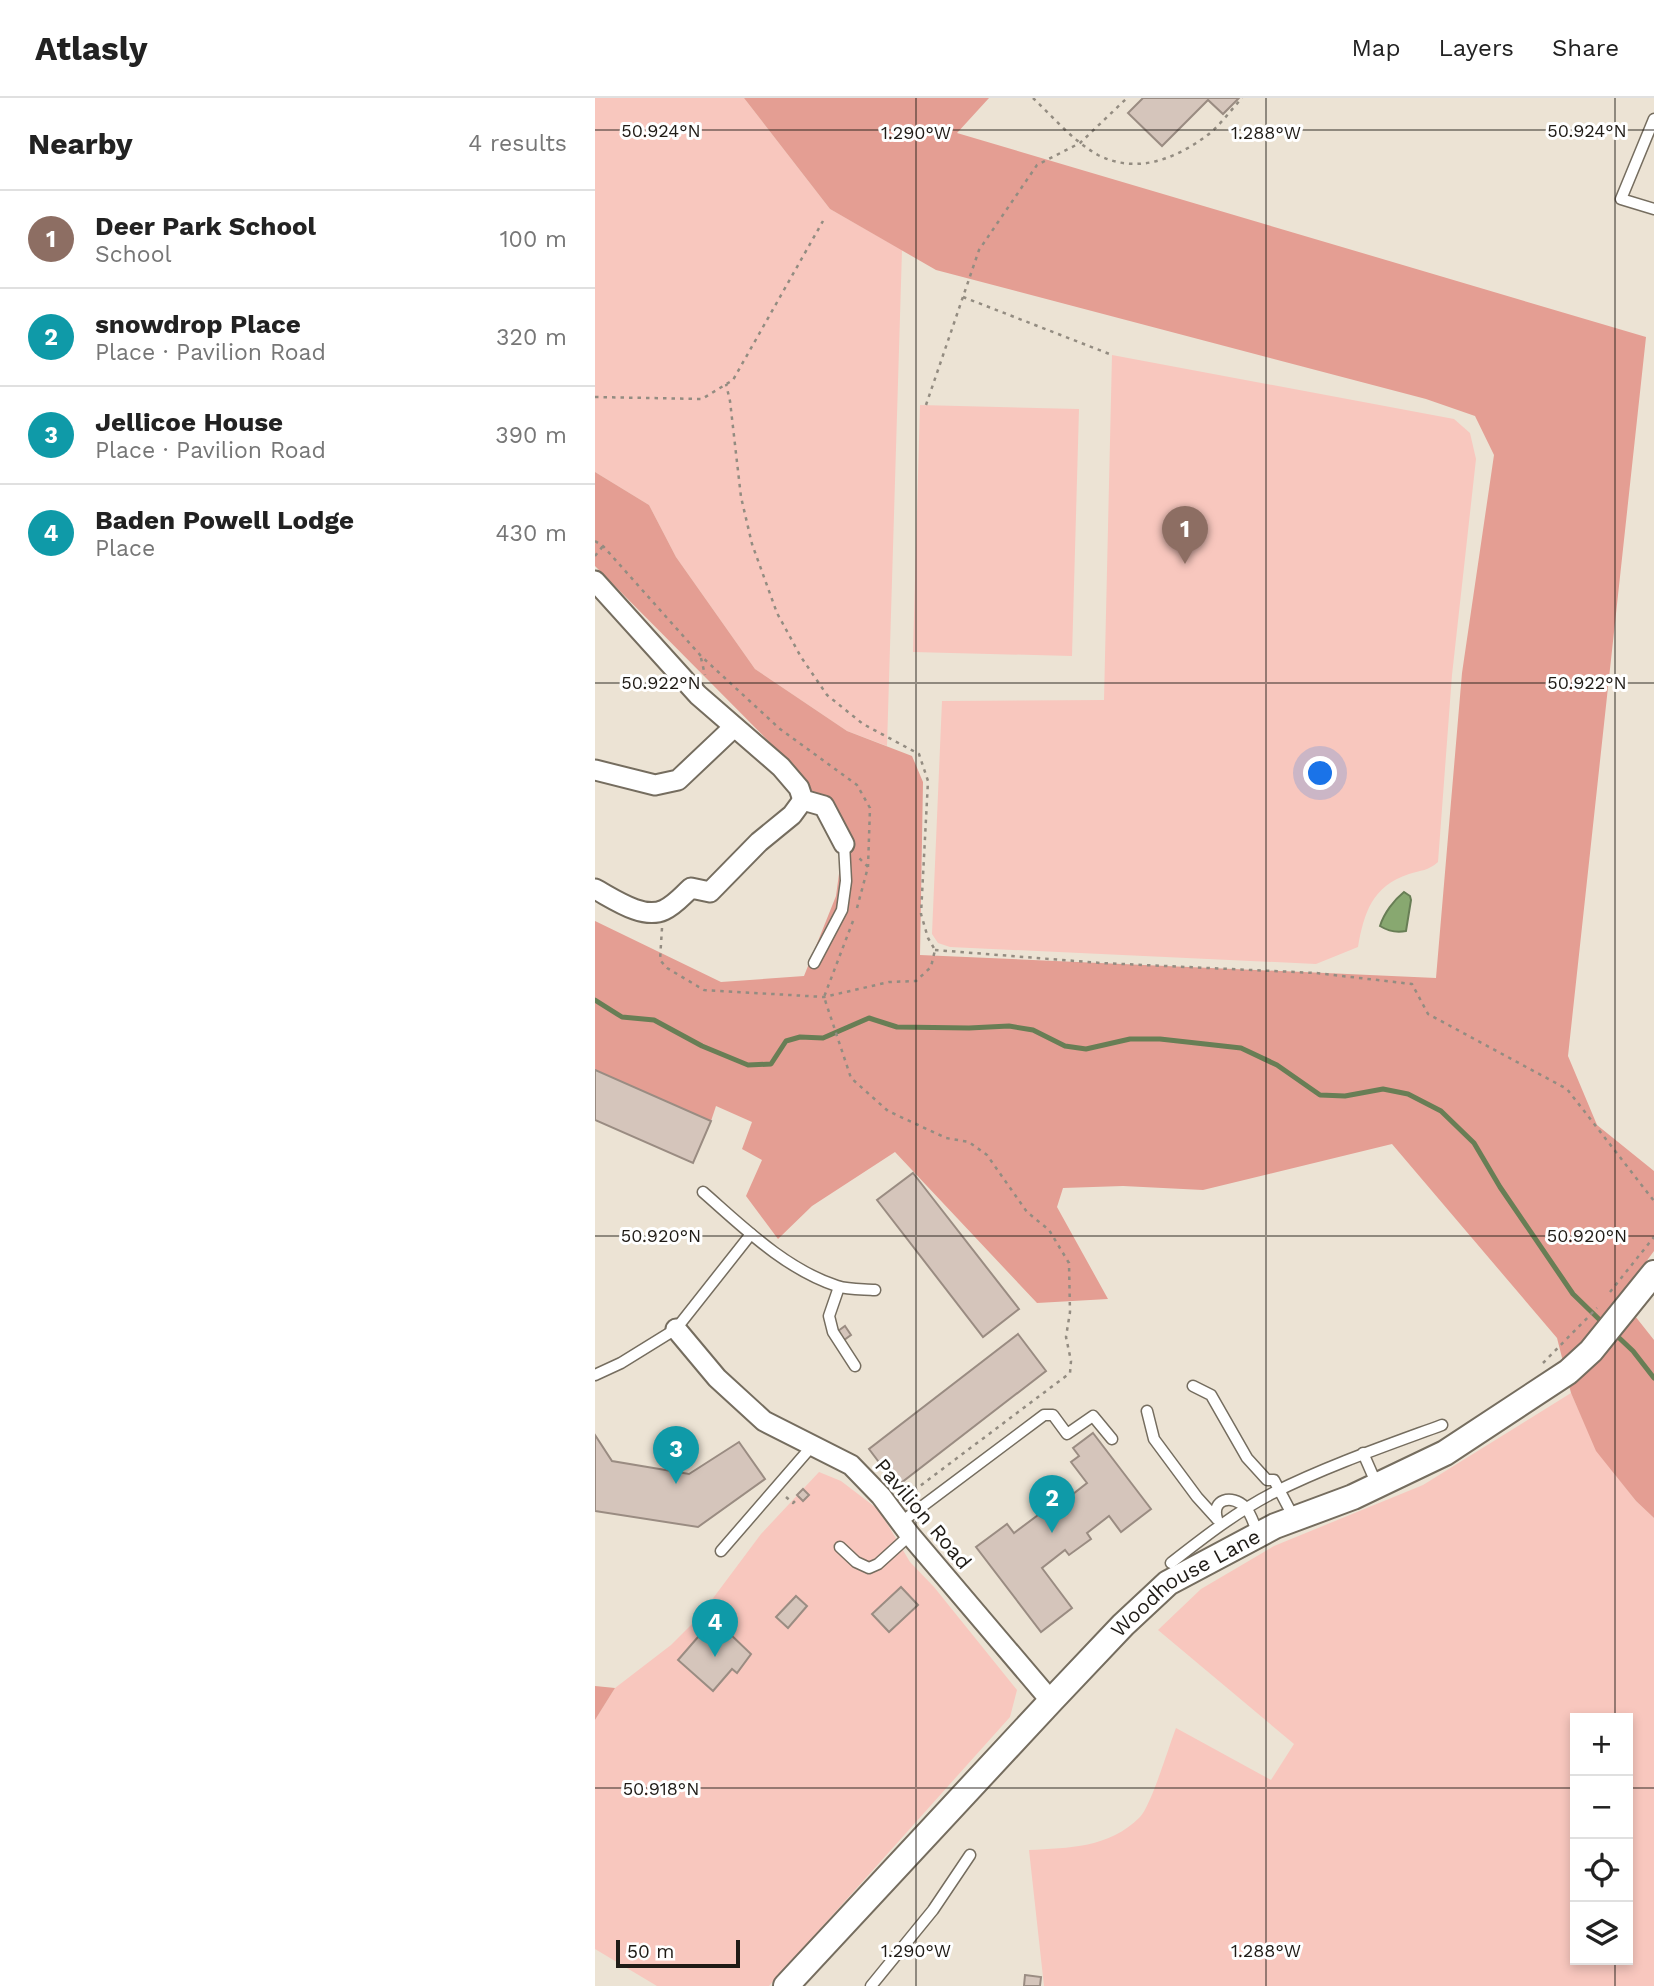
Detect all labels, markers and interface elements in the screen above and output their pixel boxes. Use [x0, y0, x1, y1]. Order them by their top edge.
text: Atlasly [35, 29, 147, 68]
text: Map [1352, 34, 1400, 62]
text: Layers [1438, 34, 1514, 62]
text: Share [1552, 34, 1619, 62]
text: 50.924°N [621, 120, 701, 141]
text: 50.924°N [1547, 120, 1627, 141]
text: 1.290°W [881, 122, 951, 143]
text: 1.288°W [1231, 122, 1301, 143]
text: Nearby [28, 126, 133, 161]
text: 4 results [468, 130, 567, 157]
text: Deer Park School [95, 211, 316, 241]
text: 1 [46, 226, 56, 253]
text: 100 m [500, 226, 567, 253]
text: School [95, 241, 172, 268]
text: snowdrop Place [95, 309, 301, 339]
text: 2 [44, 324, 58, 351]
text: 320 m [496, 324, 567, 351]
text: Place · Pavilion Road [95, 339, 326, 366]
text: Jellicoe House [95, 407, 283, 437]
text: 3 [44, 422, 58, 449]
text: 390 m [495, 422, 567, 449]
text: Place · Pavilion Road [95, 437, 326, 464]
text: Baden Powell Lodge [95, 505, 354, 535]
pin: 1 [1162, 506, 1208, 564]
text: 4 [44, 520, 58, 547]
text: 430 m [495, 520, 567, 547]
text: Place [95, 535, 155, 562]
text: 50.922°N [621, 672, 701, 693]
text: 50.922°N [1547, 672, 1627, 693]
your location [1303, 756, 1337, 790]
text: 50.920°N [621, 1225, 701, 1246]
text: 50.920°N [1547, 1225, 1627, 1246]
pin: 3 [653, 1426, 699, 1484]
street label: Pavilion Road [870, 1453, 977, 1574]
pin: 2 [1029, 1475, 1075, 1533]
street label: Woodhouse Lane [1105, 1523, 1264, 1642]
pin: 4 [692, 1599, 738, 1657]
map controls [1570, 1713, 1633, 1965]
button: + [1570, 1713, 1633, 1776]
button: − [1570, 1776, 1633, 1839]
text: 50.918°N [623, 1778, 699, 1799]
button: locate [1570, 1839, 1633, 1902]
button: layers [1570, 1902, 1633, 1965]
scale bar [616, 1937, 740, 1969]
text: 50 m [627, 1940, 674, 1963]
text: 1.290°W [881, 1940, 951, 1961]
text: 1.288°W [1231, 1940, 1301, 1961]

